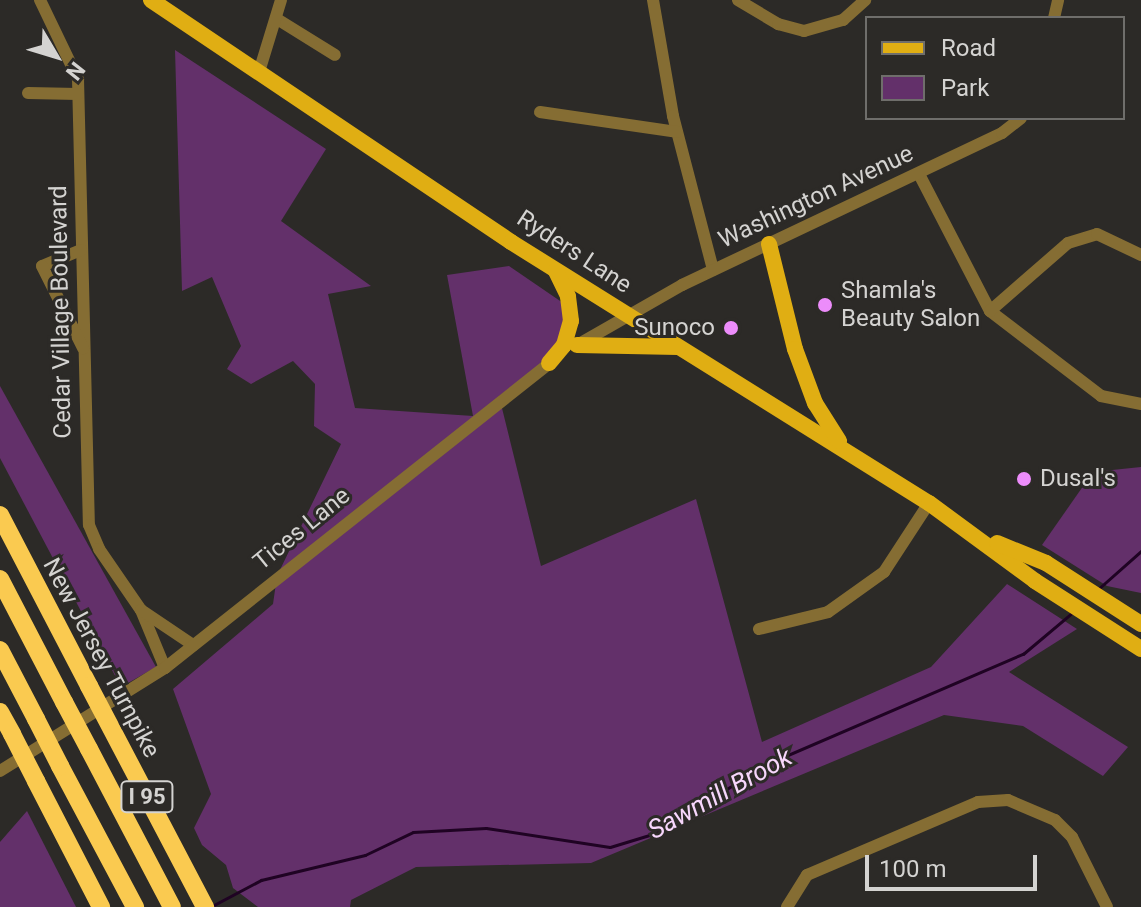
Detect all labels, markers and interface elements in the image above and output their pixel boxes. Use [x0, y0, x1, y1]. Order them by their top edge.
north arrow [16, 16, 96, 96]
legend [865, 16, 1125, 120]
text: Road [941, 34, 996, 62]
text: N [61, 57, 90, 85]
text: Park [941, 74, 989, 102]
street label: Washington Avenue [714, 139, 918, 255]
street label: Cedar Village Boulevard [44, 185, 78, 439]
street label: Ryders Lane [511, 204, 637, 300]
place label: Shamla's Beauty Salon [841, 277, 980, 333]
marker: Shamla's Beauty Salon [816, 296, 834, 314]
place label: Sunoco [634, 314, 715, 342]
marker: Sunoco [722, 319, 740, 337]
place label: Dusal's [1040, 465, 1116, 493]
marker: Dusal's [1015, 470, 1033, 488]
street label: Tices Lane [248, 481, 356, 577]
street label: New Jersey Turnpike [36, 553, 166, 763]
water label: Sawmill Brook [642, 742, 798, 846]
road number: I 95 [119, 779, 175, 815]
scale bar [869, 839, 1041, 889]
text: 100 m [879, 855, 946, 883]

